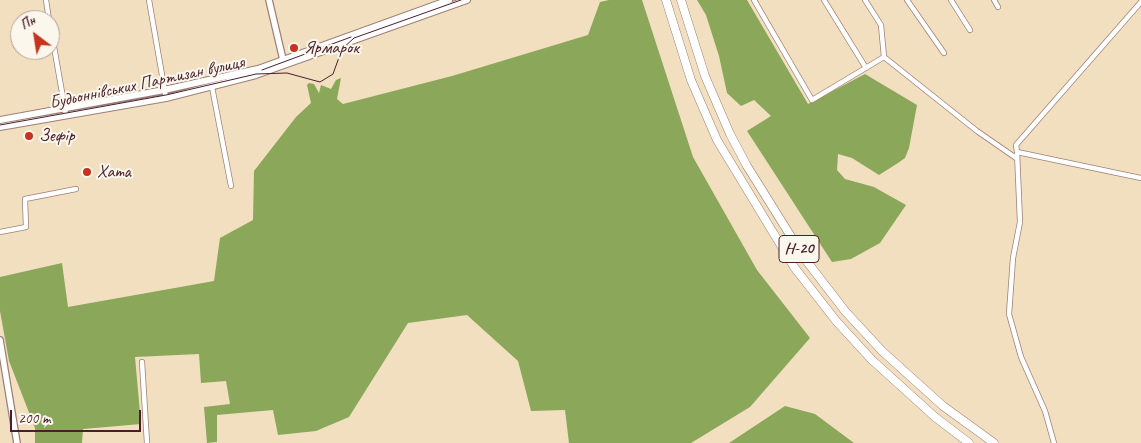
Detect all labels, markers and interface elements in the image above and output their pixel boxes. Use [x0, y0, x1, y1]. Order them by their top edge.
north arrow [10, 10, 60, 60]
text: Пн [17, 12, 38, 34]
place label: Ярмарок [304, 37, 359, 59]
marker: Ярмарок [288, 42, 300, 54]
street label: Будьоннівських Партизан вулиця [48, 52, 246, 114]
place label: Зефір [39, 125, 75, 147]
marker: Зефір [23, 130, 35, 142]
place label: Хата [97, 161, 131, 183]
marker: Хата [81, 166, 93, 178]
road number: Н-20 [779, 235, 819, 262]
scale bar [12, 400, 144, 432]
text: 200 m [18, 409, 50, 428]

